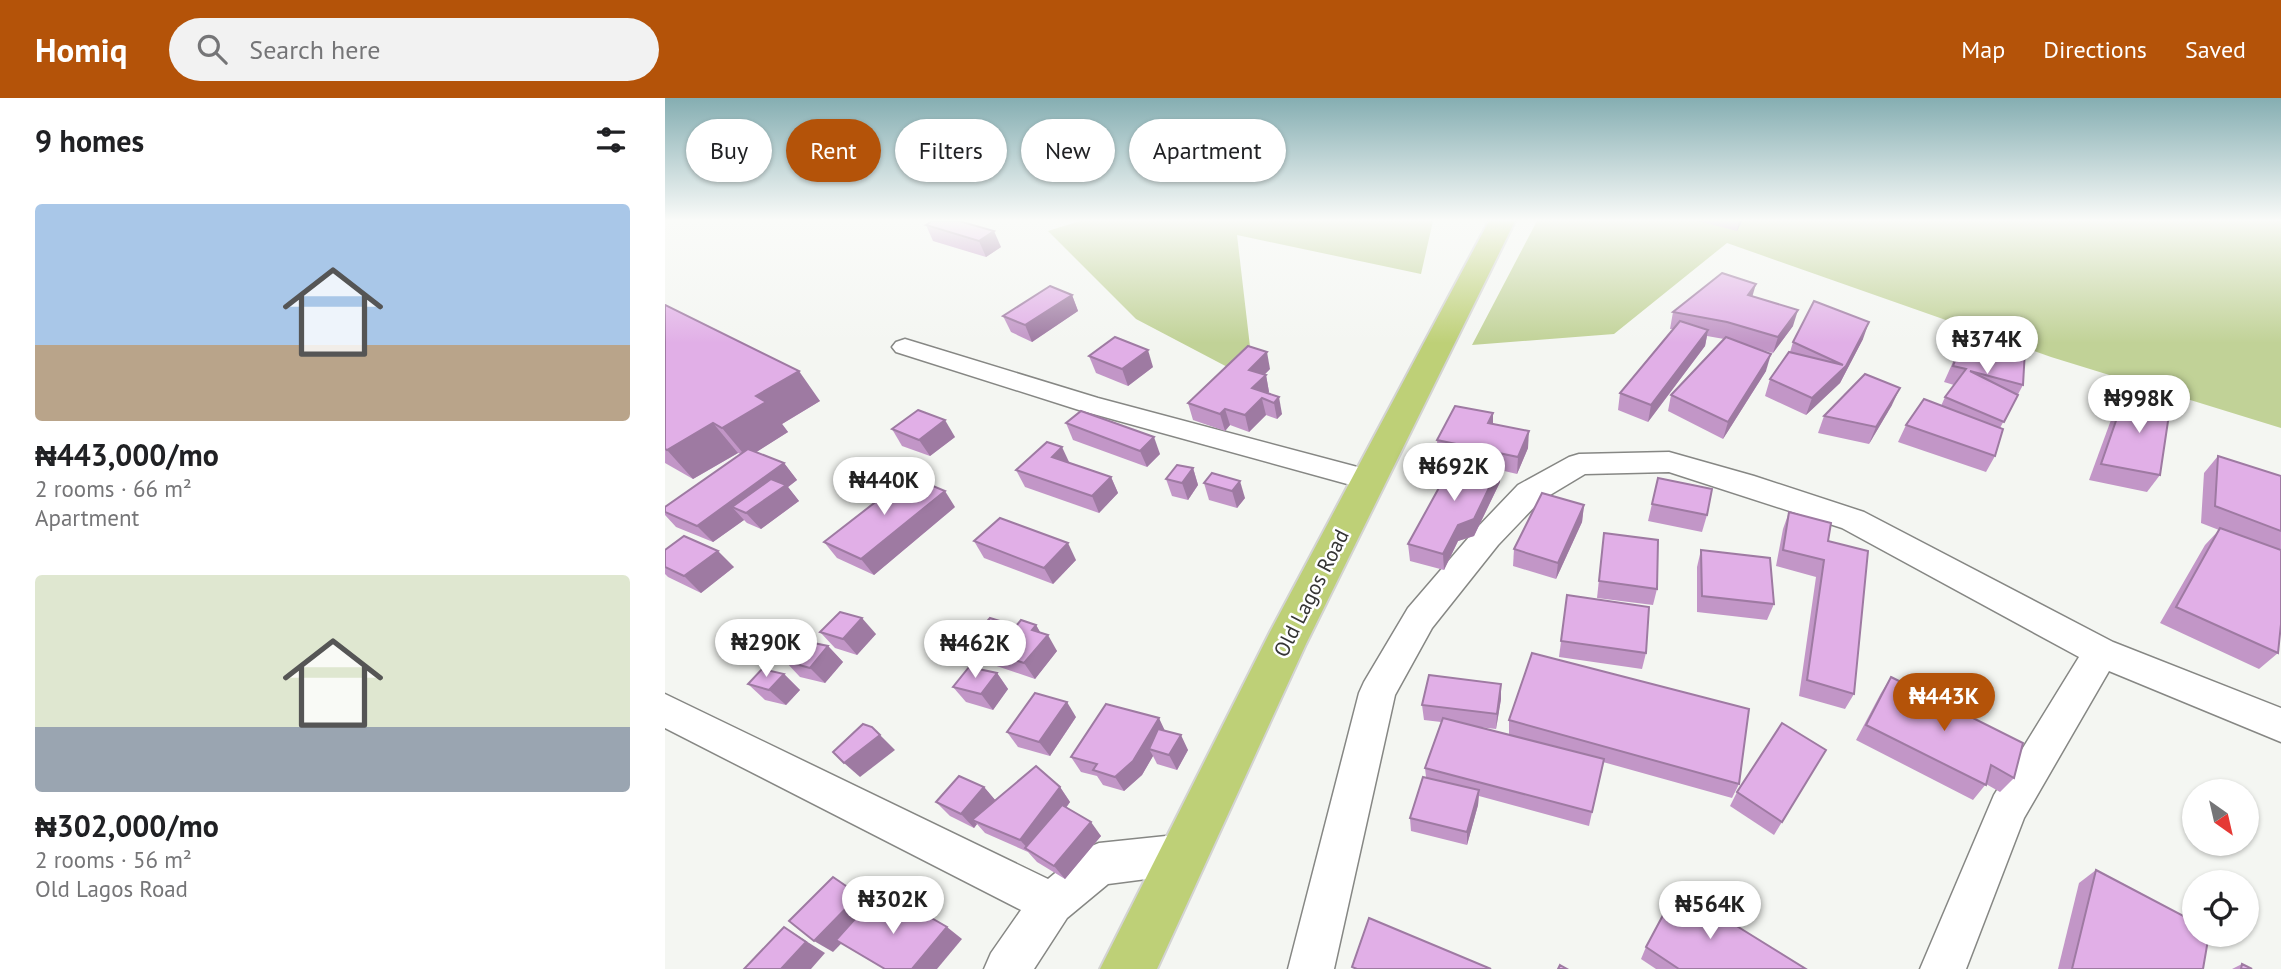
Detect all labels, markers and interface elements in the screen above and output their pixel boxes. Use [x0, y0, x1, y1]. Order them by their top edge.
search box [169, 18, 659, 81]
text: Homiq [35, 28, 127, 71]
icon: search [193, 30, 231, 68]
text: Search here [249, 33, 380, 66]
text: Map [1961, 34, 2005, 65]
text: Directions [2043, 34, 2147, 65]
text: Saved [2185, 34, 2246, 65]
chip: Buy [686, 119, 772, 182]
chip: Rent [786, 119, 881, 182]
chip: Filters [895, 119, 1007, 182]
chip: New [1021, 119, 1115, 182]
chip: Apartment [1129, 119, 1286, 182]
text: 9 homes [35, 121, 144, 160]
icon: filters [592, 121, 630, 159]
icon: home [270, 249, 396, 375]
pin: ₦374K [1938, 316, 2036, 376]
text: ₦374K [1952, 324, 2022, 353]
pin: ₦998K [2090, 376, 2188, 435]
text: ₦998K [2104, 383, 2174, 412]
text: ₦443,000/mo [35, 435, 219, 474]
pin: ₦692K [1405, 444, 1503, 503]
text: ₦692K [1419, 451, 1489, 480]
pin: ₦440K [835, 458, 933, 517]
text: ₦440K [849, 465, 919, 494]
text: 2 rooms · 66 m² [35, 474, 192, 503]
text: Apartment [35, 503, 139, 532]
street label: Old Lagos Road [1267, 525, 1355, 661]
icon: home [270, 620, 396, 746]
pin: ₦290K [717, 620, 815, 679]
pin: ₦462K [926, 620, 1024, 680]
text: ₦290K [731, 627, 801, 656]
text: ₦462K [940, 628, 1010, 657]
pin: ₦443K [1895, 674, 1993, 733]
text: ₦443K [1909, 681, 1979, 710]
north arrow [2182, 779, 2259, 856]
map controls [2182, 779, 2259, 947]
text: ₦302,000/mo [35, 806, 219, 845]
text: 2 rooms · 56 m² [35, 845, 192, 874]
button: locate [2182, 870, 2259, 947]
text: Old Lagos Road [35, 874, 188, 903]
pin: ₦302K [844, 876, 942, 936]
pin: ₦564K [1661, 882, 1759, 941]
text: ₦302K [858, 884, 928, 913]
text: ₦564K [1675, 889, 1745, 918]

